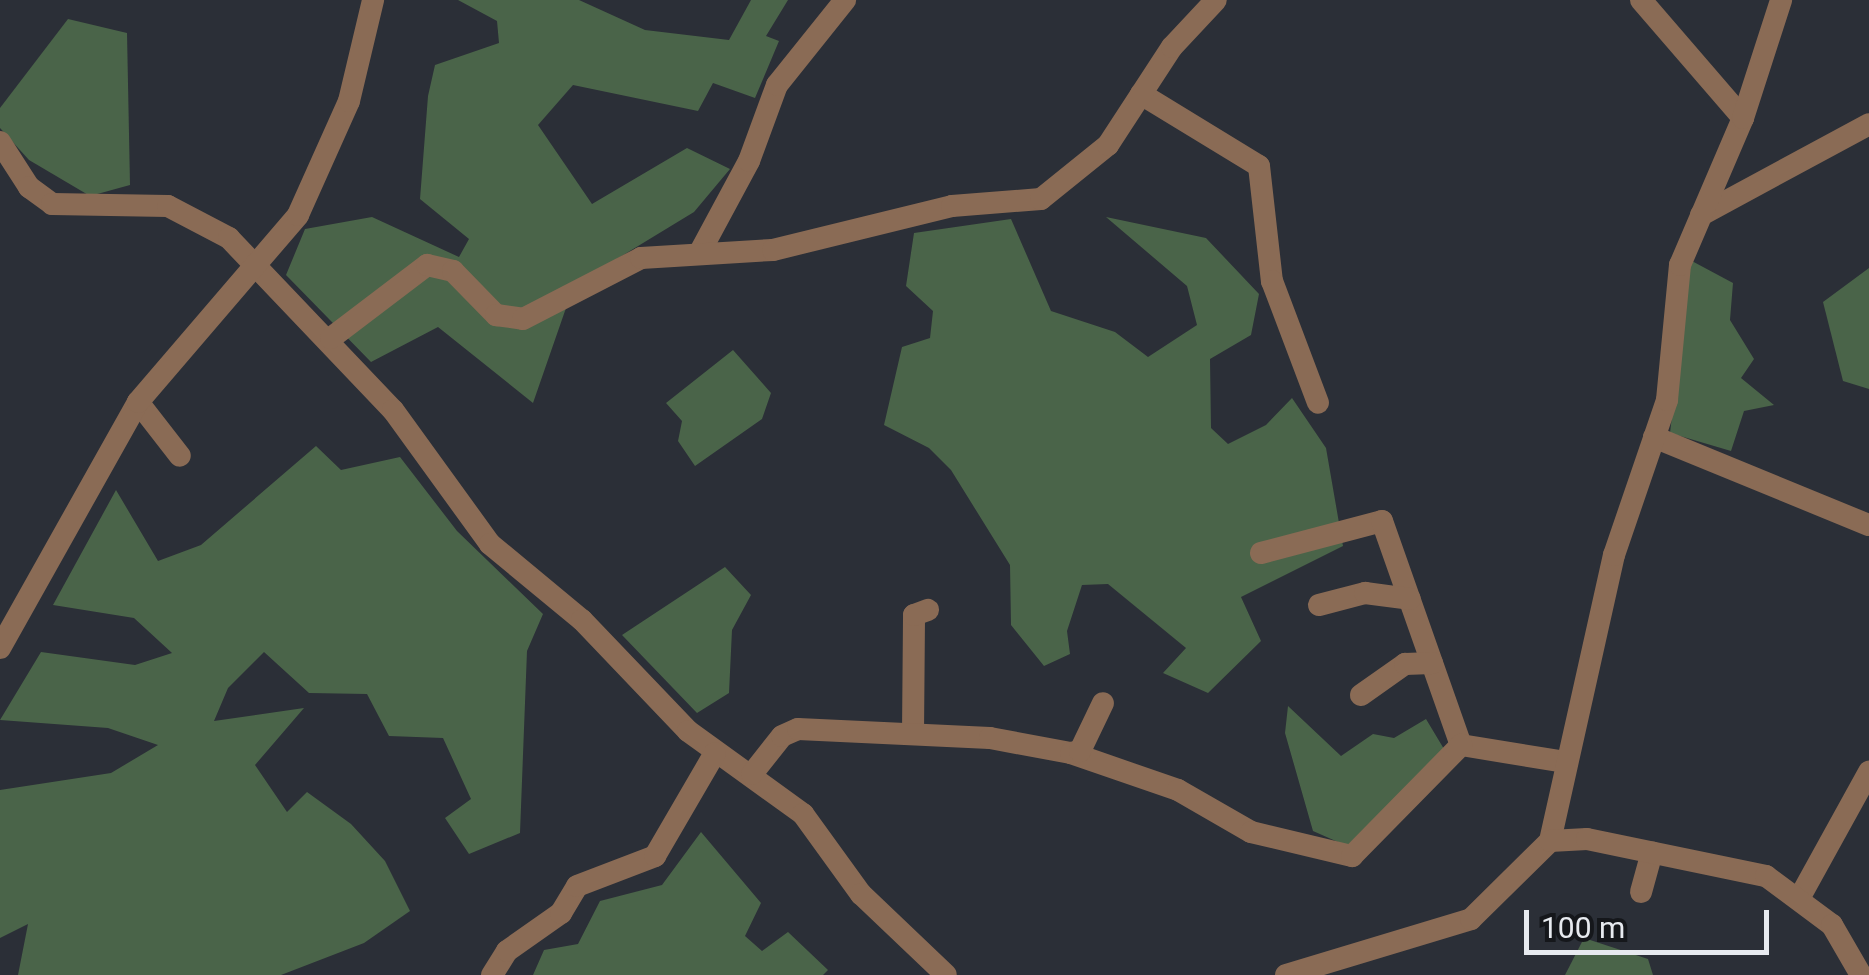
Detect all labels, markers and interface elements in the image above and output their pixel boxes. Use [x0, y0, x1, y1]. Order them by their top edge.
scale bar [1529, 890, 1774, 952]
text: 100 m [1541, 910, 1625, 945]

